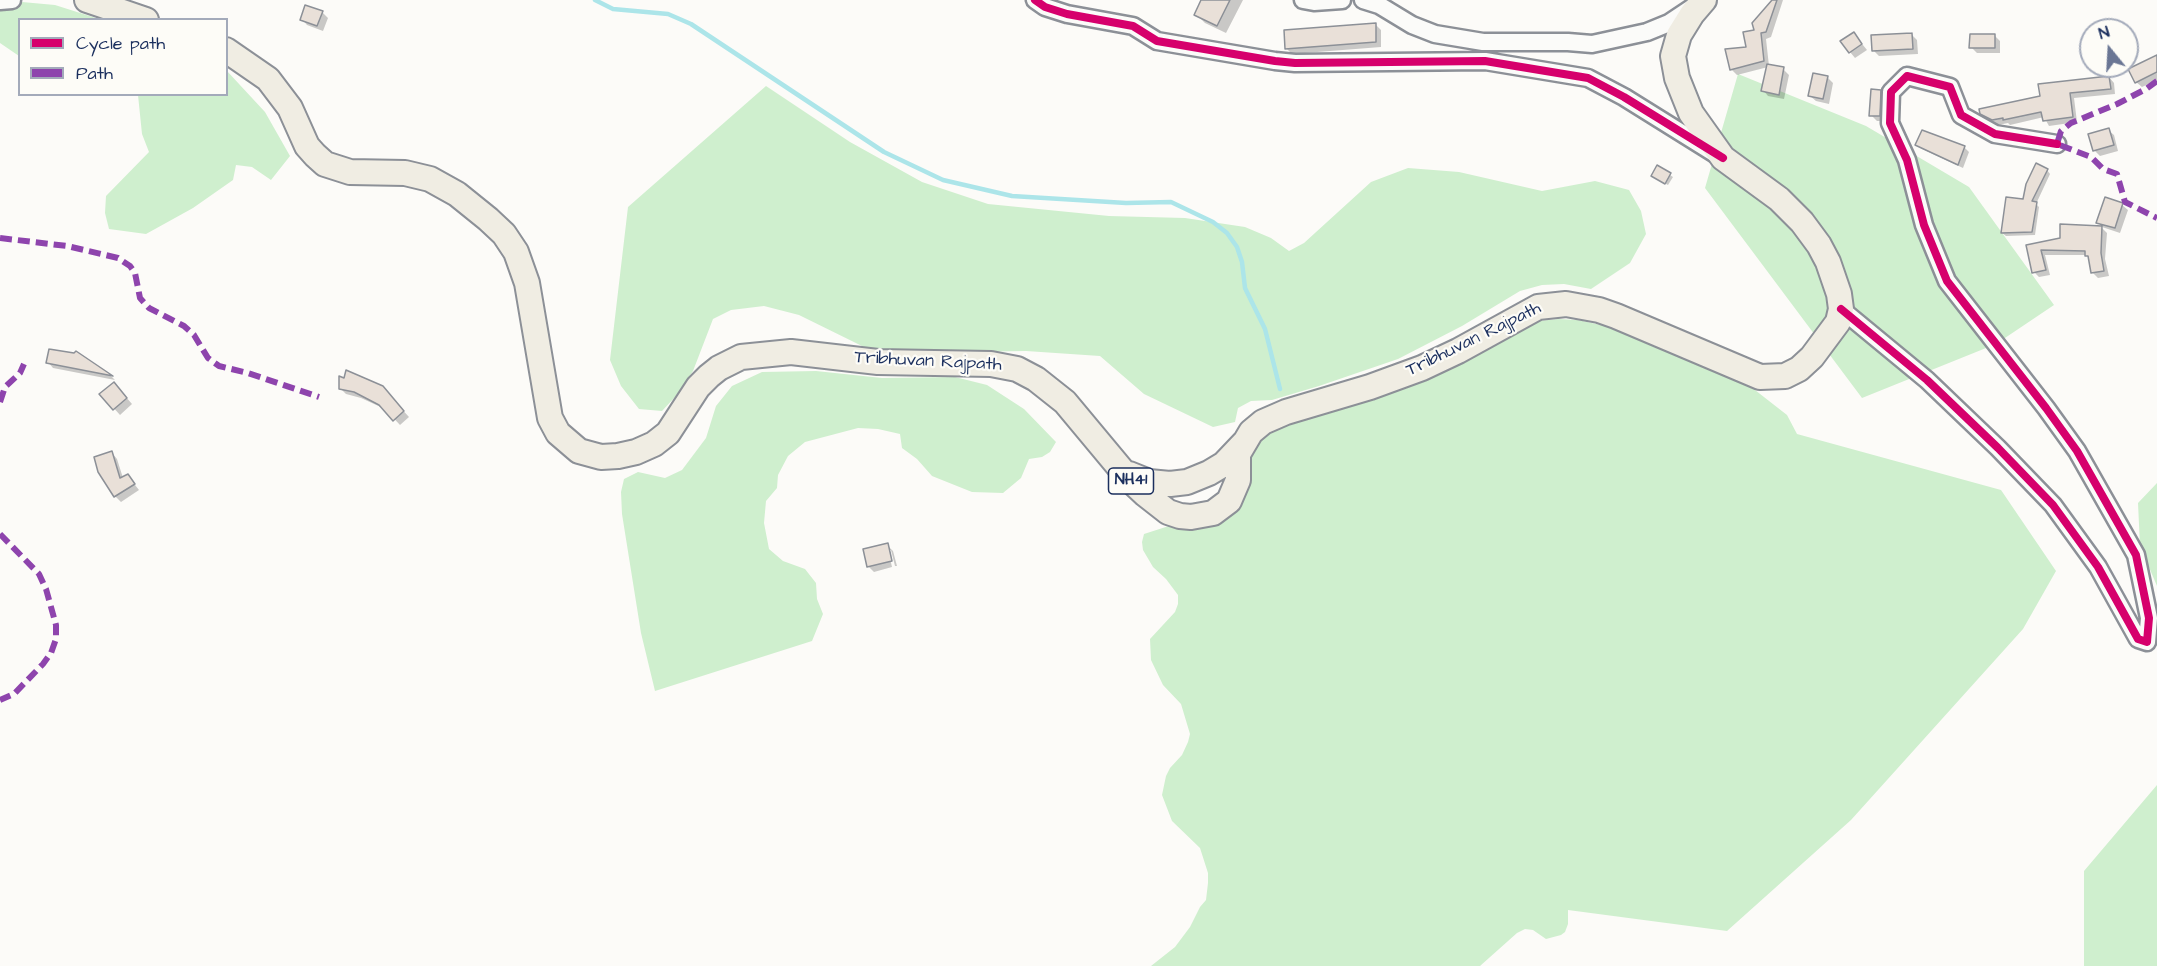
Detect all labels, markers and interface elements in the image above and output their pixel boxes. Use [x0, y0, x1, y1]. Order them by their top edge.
legend [18, 18, 228, 96]
north arrow [2079, 18, 2139, 78]
text: N [2096, 21, 2112, 45]
text: Cycle path [76, 31, 165, 56]
text: Path [76, 61, 113, 86]
street label: Tribhuvan Rajpath [1403, 298, 1545, 382]
street label: Tribhuvan Rajpath [854, 347, 1002, 377]
road number: NH41 [1108, 468, 1154, 494]

